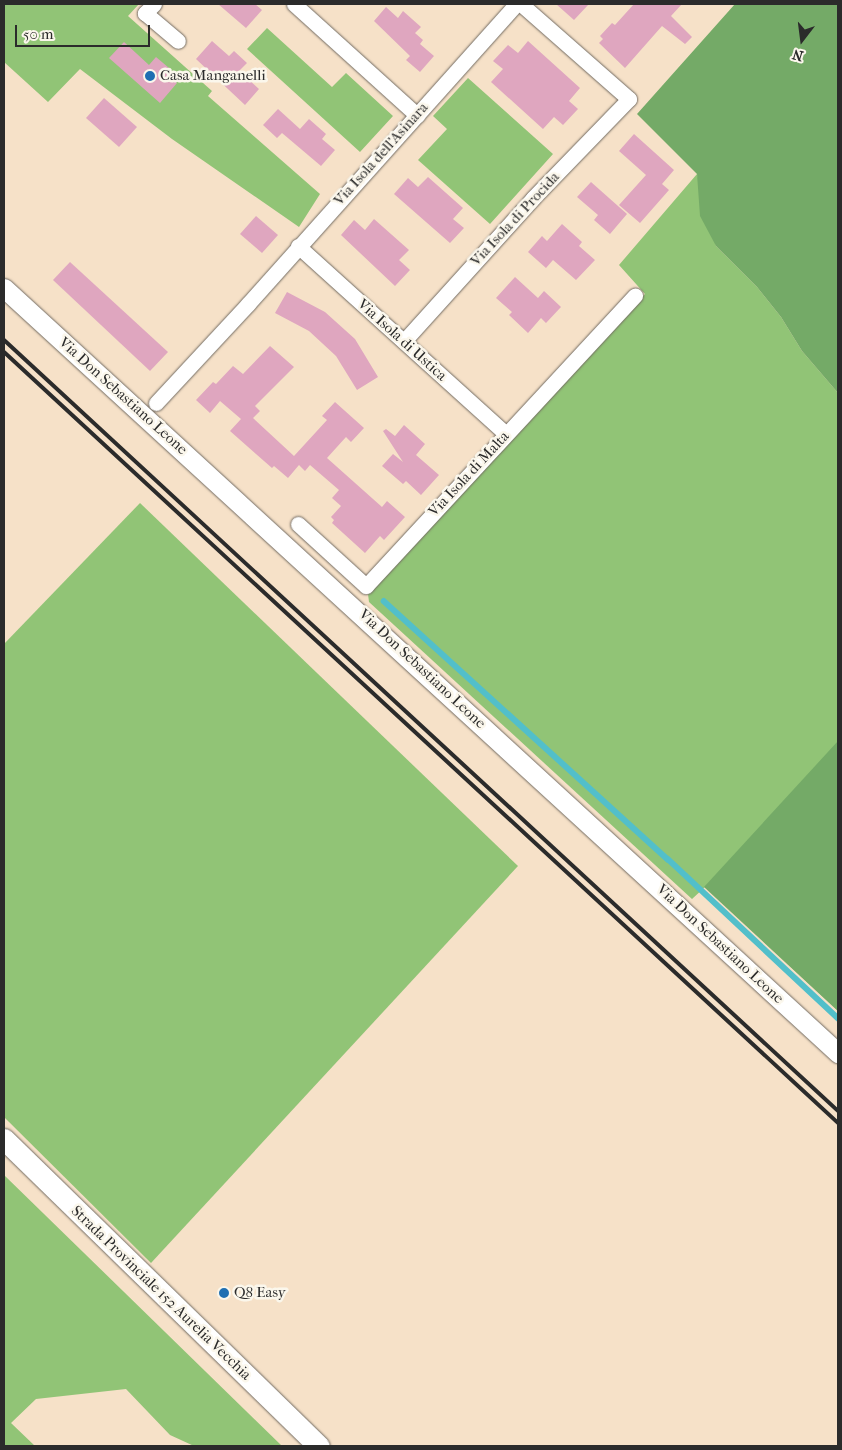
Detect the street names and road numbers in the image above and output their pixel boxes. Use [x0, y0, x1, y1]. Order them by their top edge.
street label: Via Isola dell'Asinara [330, 99, 432, 209]
street label: Via Isola di Procida [467, 168, 563, 270]
street label: Via Isola di Ustica [354, 295, 450, 385]
street label: Via Don Sebastiano Leone [55, 333, 191, 459]
street label: Via Isola di Malta [425, 428, 513, 520]
street label: Via Don Sebastiano Leone [355, 605, 489, 733]
street label: Via Don Sebastiano Leone [653, 880, 787, 1008]
street label: Strada Provinciale 152 Aurelia Vecchia [67, 1202, 255, 1384]

